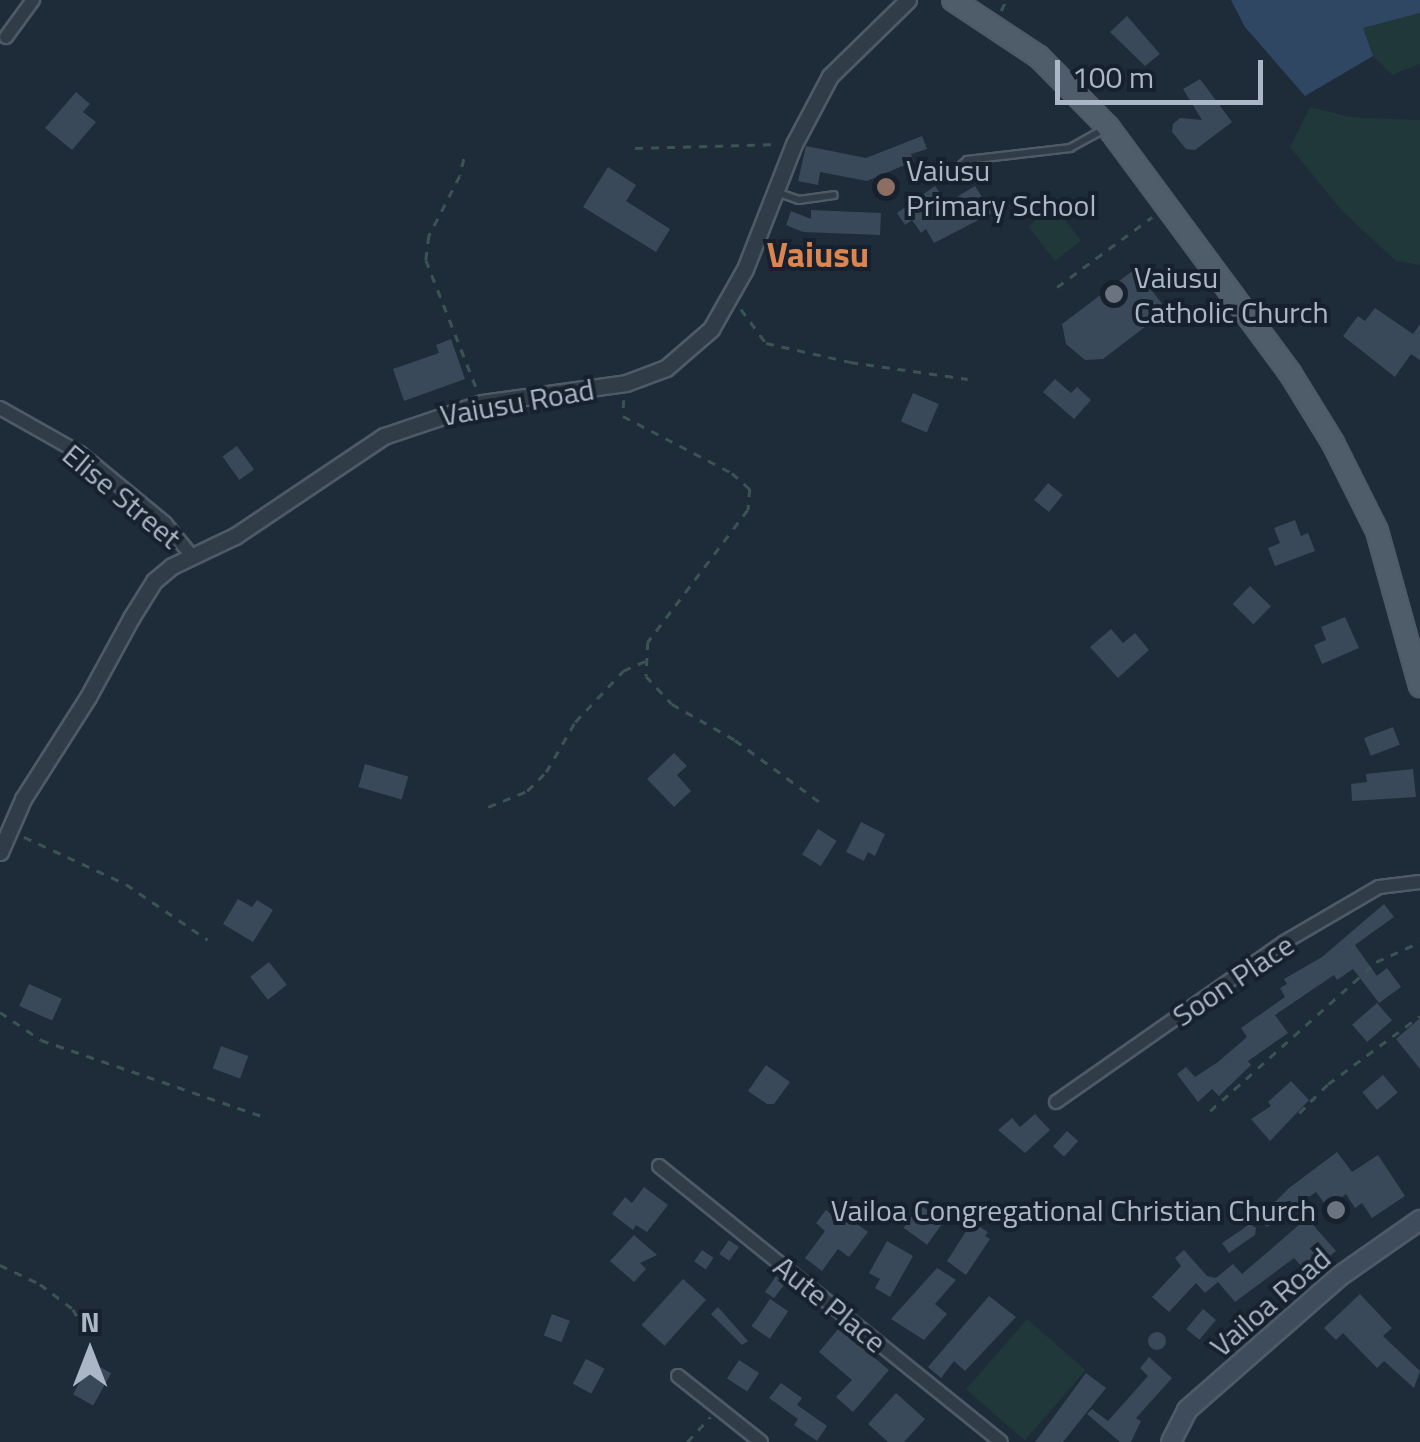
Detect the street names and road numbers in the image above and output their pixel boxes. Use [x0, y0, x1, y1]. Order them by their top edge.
street label: Vaiusu Road [437, 371, 597, 433]
street label: Elise Street [56, 436, 188, 556]
street label: Soon Place [1166, 926, 1300, 1034]
street label: Vailoa Road [1202, 1240, 1338, 1364]
street label: Aute Place [767, 1248, 893, 1360]

